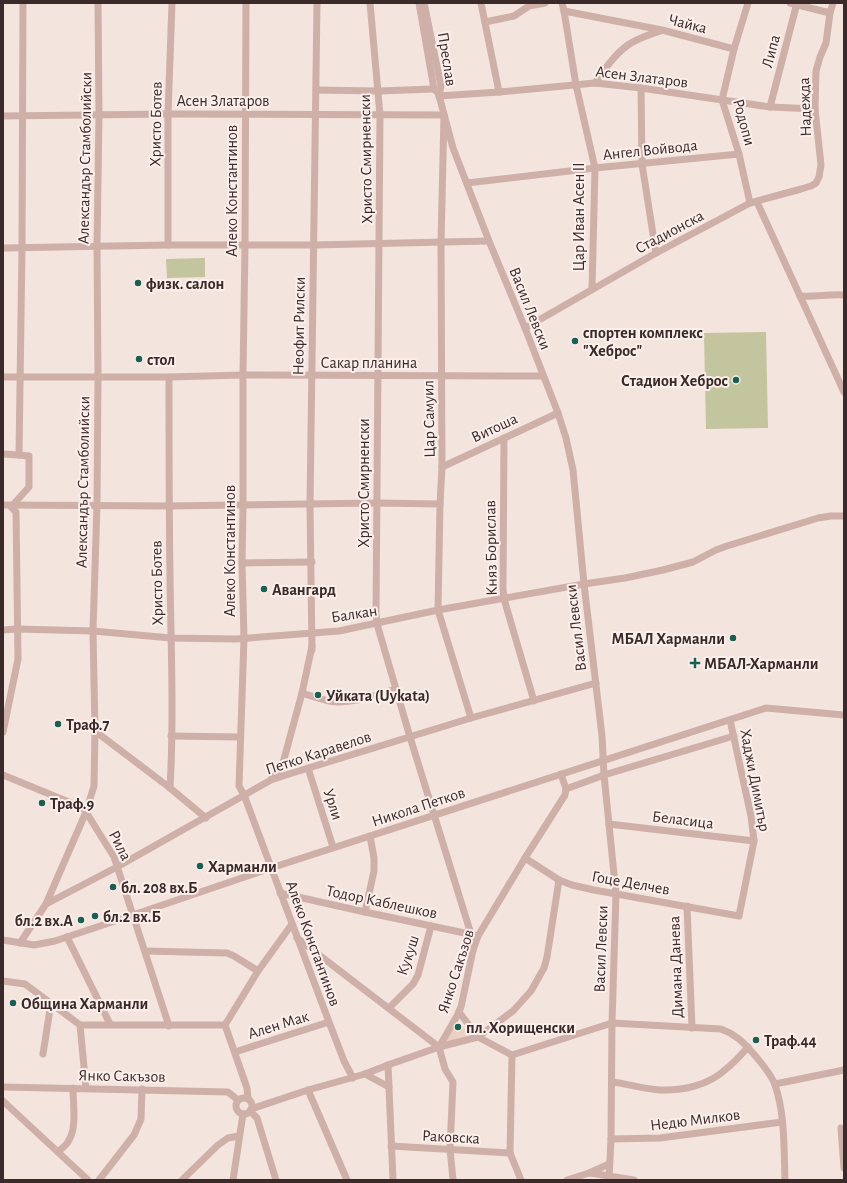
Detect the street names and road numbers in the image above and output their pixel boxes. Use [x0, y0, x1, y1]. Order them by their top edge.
street label: Чайка [667, 11, 709, 36]
street label: Преслав [435, 31, 459, 87]
street label: Липа [759, 33, 783, 69]
street label: Асен Златаров [595, 63, 689, 91]
street label: Александър Стамболийски [75, 72, 95, 244]
street label: Надежда [796, 77, 814, 137]
street label: Христо Ботев [147, 81, 165, 167]
street label: Асен Златаров [176, 93, 270, 109]
street label: Христо Смирненски [357, 94, 375, 224]
street label: Родопи [730, 97, 758, 147]
street label: Алеко Константинов [224, 125, 240, 257]
street label: Ангел Войвода [602, 137, 698, 163]
street label: Цар Иван Асен II [571, 163, 587, 271]
street label: Стадионска [633, 207, 706, 257]
street label: Васил Левски [506, 265, 554, 352]
street label: Неофит Рилски [290, 277, 308, 376]
street label: Сакар планина [321, 355, 417, 371]
street label: Цар Самуил [420, 380, 439, 458]
street label: Александър Стамболийски [73, 396, 93, 568]
street label: Витоша [469, 410, 520, 446]
street label: Христо Смирненски [356, 418, 372, 548]
street label: Алеко Константинов [222, 485, 238, 617]
street label: Княз Борислав [482, 500, 500, 596]
street label: Христо Ботев [148, 540, 166, 626]
street label: Васил Левски [563, 584, 589, 672]
street label: Балкан [330, 602, 378, 626]
street label: Хаджи Димитър [737, 727, 773, 833]
street label: Петко Каравелов [264, 728, 373, 778]
street label: Никола Петков [370, 784, 467, 830]
street label: Урли [321, 787, 346, 822]
street label: Беласица [651, 808, 715, 832]
street label: Рила [106, 828, 134, 863]
street label: Гоце Делчев [591, 868, 671, 898]
street label: Алеко Константинов [283, 879, 343, 1008]
street label: Тодор Каблешков [325, 882, 439, 922]
street label: Васил Левски [591, 905, 611, 993]
street label: Димана Данева [666, 916, 686, 1018]
street label: Янко Сакъзов [435, 927, 477, 1015]
street label: Кукуш [394, 933, 423, 978]
street label: Ален Мак [246, 1008, 311, 1042]
street label: Янко Сакъзов [78, 1067, 166, 1085]
street label: Недю Милков [649, 1107, 741, 1133]
street label: Раковска [422, 1127, 480, 1147]

